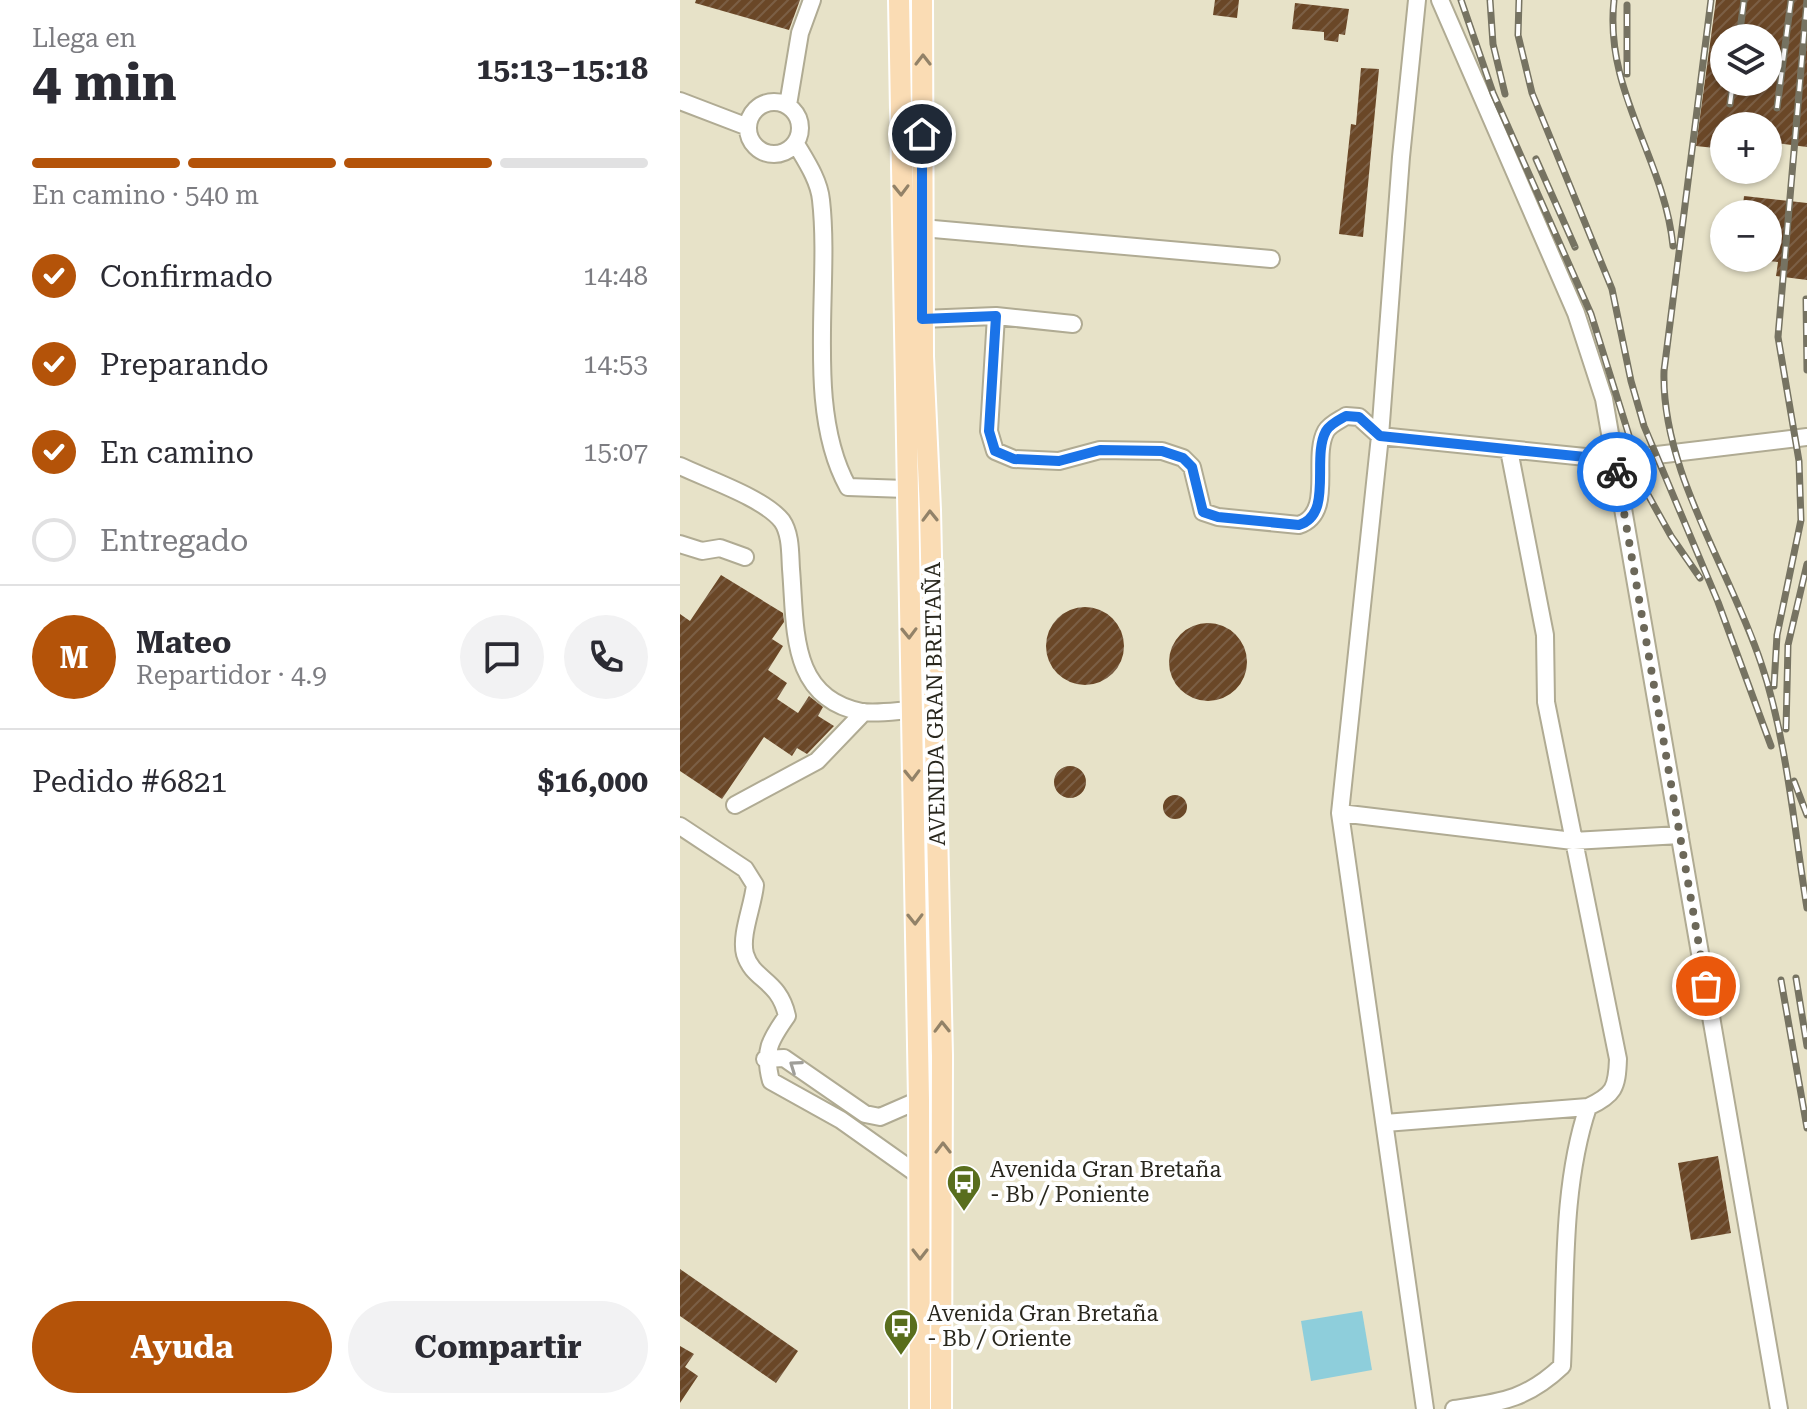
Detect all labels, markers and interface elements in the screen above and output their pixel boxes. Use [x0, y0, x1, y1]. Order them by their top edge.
text: Llega en [32, 23, 136, 53]
map controls [1710, 24, 1782, 272]
button: layers [1710, 24, 1782, 96]
text: 15:13–15:18 [476, 51, 648, 86]
text: 4 min [32, 52, 177, 113]
one-way arrow [914, 53, 932, 66]
pin [888, 100, 956, 168]
icon: home [900, 112, 944, 156]
button: + [1710, 112, 1782, 184]
text: En camino · 540 m [32, 180, 259, 210]
one-way arrow [893, 184, 910, 197]
button: − [1710, 200, 1782, 272]
icon: check [32, 254, 76, 298]
text: Confirmado [100, 259, 273, 294]
text: 14:48 [583, 261, 648, 291]
icon: check [32, 342, 76, 386]
text: Preparando [100, 347, 269, 382]
text: 14:53 [583, 349, 648, 379]
icon: check [32, 430, 76, 474]
courier [1577, 432, 1657, 512]
text: En camino [100, 435, 254, 470]
text: 15:07 [583, 437, 648, 467]
icon: bike [1595, 450, 1639, 494]
one-way arrow [922, 509, 939, 522]
text: Entregado [100, 523, 248, 558]
street label: AVENIDA GRAN BRETAÑA [919, 561, 950, 846]
button: chat [460, 615, 544, 699]
button: phone [564, 615, 648, 699]
text: Mateo [136, 625, 231, 660]
one-way arrow [900, 627, 918, 640]
text: M [60, 640, 88, 675]
text: Repartidor · 4.9 [136, 660, 327, 690]
text: Pedido #6821 [32, 764, 227, 799]
text: $16,000 [538, 764, 648, 799]
one-way arrow [903, 769, 921, 782]
one-way arrow [906, 913, 924, 926]
pin [1672, 952, 1740, 1020]
icon: bag [1684, 964, 1728, 1008]
one-way arrow [933, 1021, 950, 1033]
one-way arrow [789, 1061, 804, 1076]
one-way arrow [934, 1141, 952, 1154]
place label: Avenida Gran Bretaña - Bb / Poniente [990, 1157, 1221, 1207]
bus stop icon: Avenida Gran Bretaña - Bb / Poniente [945, 1163, 983, 1213]
one-way arrow [911, 1248, 929, 1261]
button: Ayuda [32, 1301, 332, 1393]
button: Compartir [348, 1301, 648, 1393]
place label: Avenida Gran Bretaña - Bb / Oriente [927, 1301, 1158, 1351]
bus stop icon: Avenida Gran Bretaña - Bb / Oriente [882, 1307, 920, 1357]

